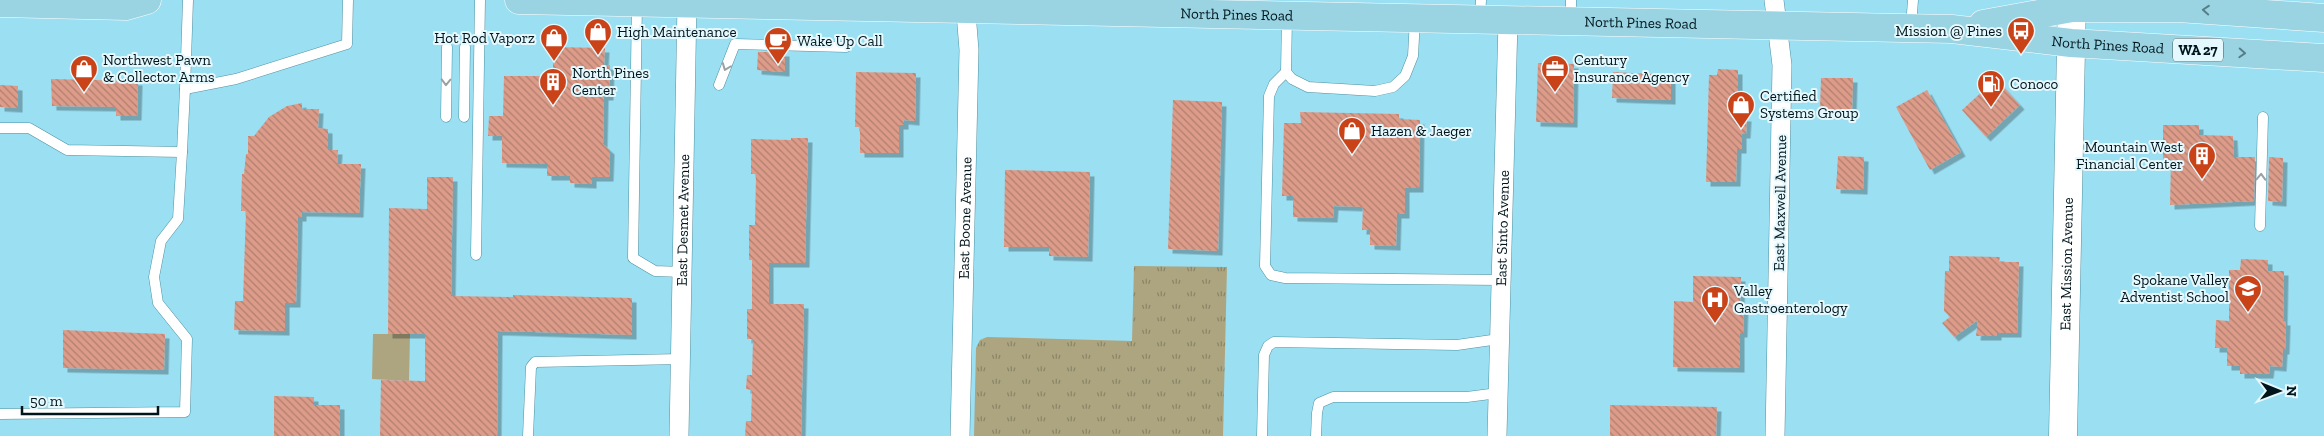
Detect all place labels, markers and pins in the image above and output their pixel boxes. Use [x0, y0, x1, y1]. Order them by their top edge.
bus stop icon: Mission @ Pines [2006, 16, 2036, 55]
shop icon: High Maintenance [583, 17, 613, 56]
place label: Mission @ Pines [1896, 22, 2002, 40]
shop icon: Hot Rod Vaporz [539, 23, 569, 62]
place label: High Maintenance [617, 23, 737, 41]
cafe icon: Wake Up Call [763, 26, 793, 65]
place label: Hot Rod Vaporz [434, 29, 535, 47]
place label: Wake Up Call [797, 32, 883, 50]
place label: Northwest Pawn & Collector Arms [103, 51, 215, 86]
place label: Century Insurance Agency [1574, 51, 1690, 86]
shop icon: Northwest Pawn & Collector Arms [69, 54, 99, 93]
office icon: Century Insurance Agency [1540, 54, 1570, 93]
place label: North Pines Center [572, 64, 649, 99]
building icon: North Pines Center [538, 67, 568, 106]
fuel station icon: Conoco [1976, 69, 2006, 108]
place label: Conoco [2010, 75, 2059, 93]
place label: Certified Systems Group [1760, 87, 1859, 122]
shop icon: Certified Systems Group [1726, 90, 1756, 129]
shop icon: Hazen & Jaeger [1337, 116, 1367, 155]
place label: Hazen & Jaeger [1371, 122, 1472, 140]
place label: Mountain West Financial Center [2076, 138, 2183, 173]
building icon: Mountain West Financial Center [2187, 141, 2217, 180]
place label: Spokane Valley Adventist School [2120, 271, 2229, 306]
school or university icon: Spokane Valley Adventist School [2233, 274, 2263, 313]
place label: Valley Gastroenterology [1733, 282, 1848, 317]
hospital icon: Valley Gastroenterology [1700, 285, 1730, 324]

